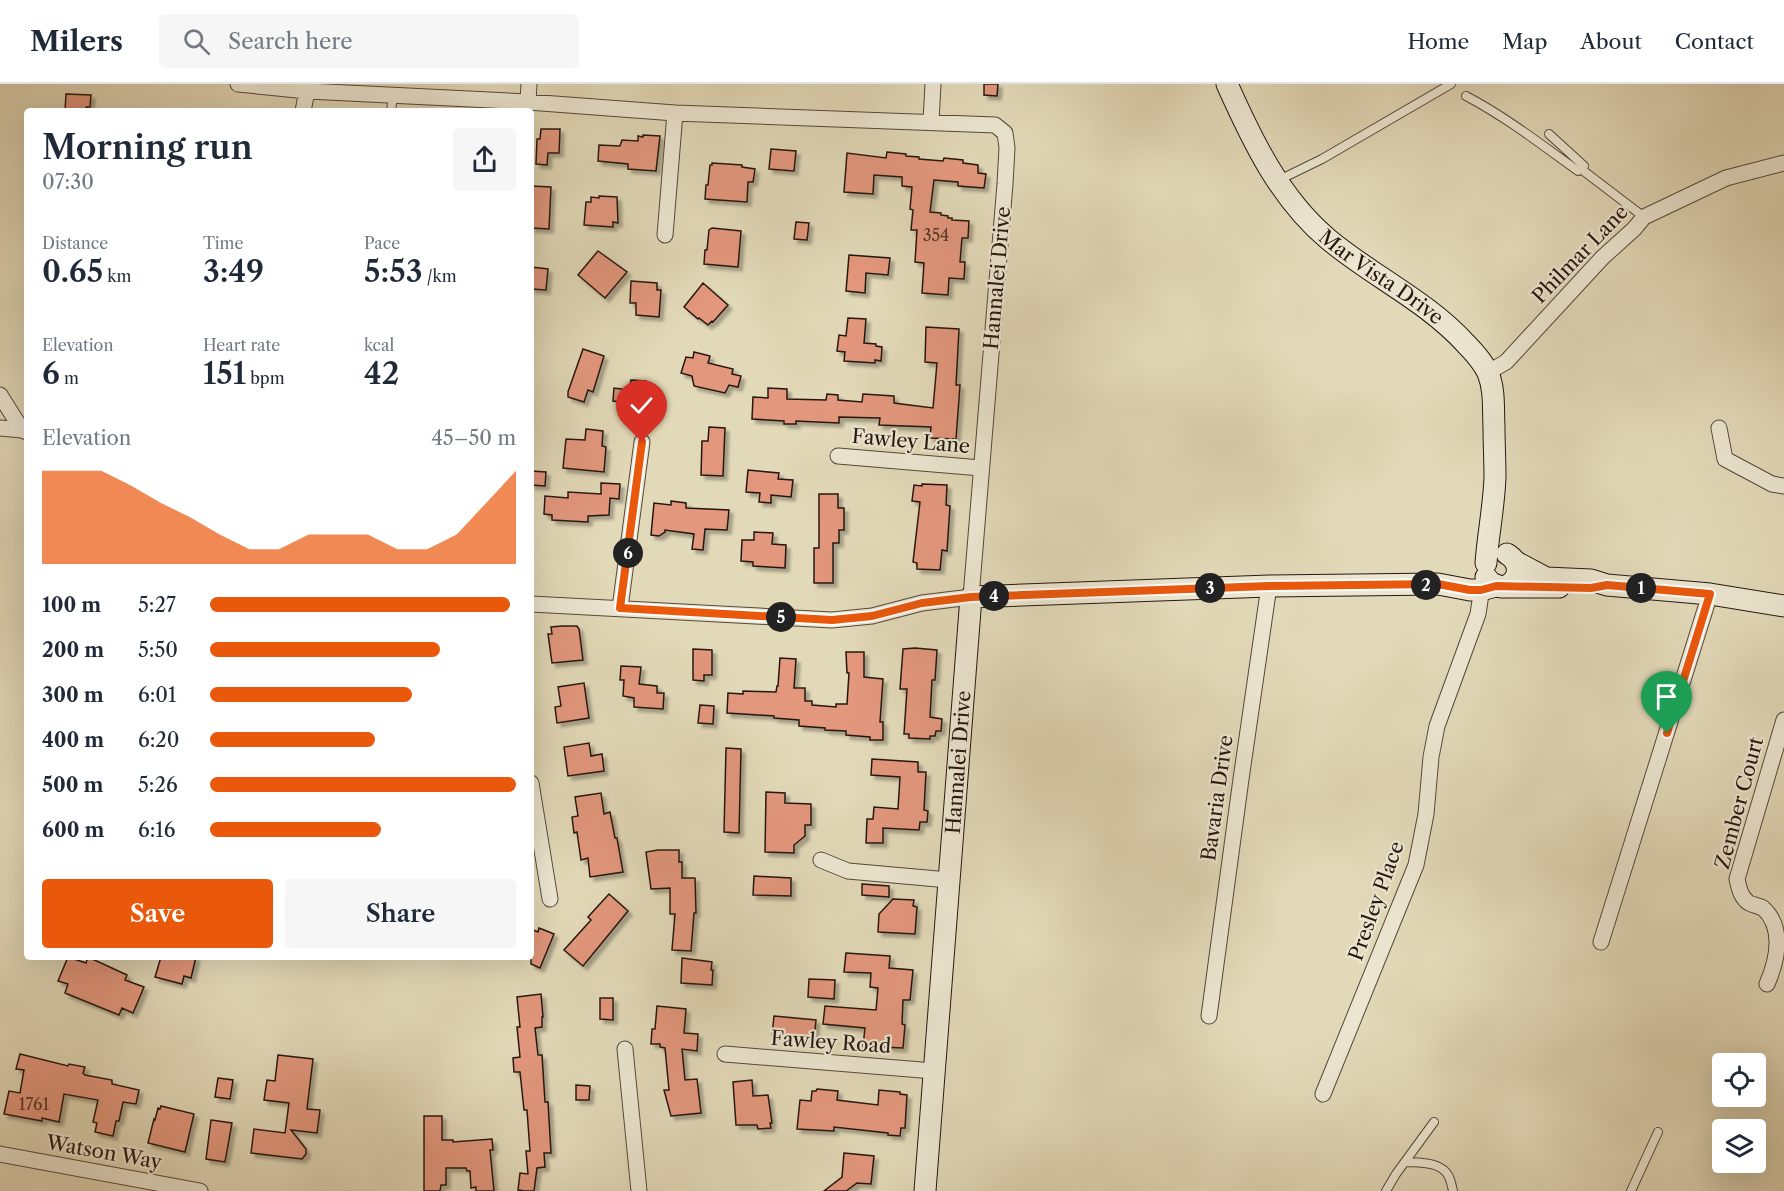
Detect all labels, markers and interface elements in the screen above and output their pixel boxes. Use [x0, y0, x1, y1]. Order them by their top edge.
search box [159, 14, 579, 68]
text: Milers [30, 24, 123, 58]
icon: search [180, 25, 213, 58]
text: Search here [228, 28, 353, 55]
text: Home [1408, 29, 1469, 54]
text: Map [1502, 29, 1547, 54]
text: About [1580, 29, 1642, 54]
text: Contact [1675, 29, 1754, 54]
text: Morning run [42, 127, 253, 168]
button: share [453, 128, 516, 191]
text: 07:30 [42, 170, 94, 194]
street label: Philmar Lane [1527, 200, 1633, 308]
street label: Hannalei Drive [979, 205, 1015, 351]
house number: 354 [923, 225, 949, 245]
street label: Mar Vista Drive [1314, 225, 1448, 329]
text: Distance [42, 233, 108, 253]
text: Time [203, 233, 243, 253]
text: Pace [364, 233, 400, 253]
text: 0.65 [42, 253, 103, 290]
text: 3:49 [203, 253, 264, 290]
text: 5:53 [364, 253, 423, 290]
text: km [103, 266, 132, 286]
text: /km [423, 266, 457, 286]
text: Elevation [42, 335, 113, 355]
text: Heart rate [203, 335, 280, 355]
text: kcal [364, 335, 394, 355]
text: 6 [42, 355, 60, 392]
text: 151 [203, 355, 246, 392]
text: 42 [364, 355, 399, 392]
text: m [60, 368, 79, 388]
text: bpm [246, 368, 285, 388]
pin [616, 380, 667, 442]
icon: check [625, 389, 658, 422]
street label: Fawley Lane [851, 424, 971, 458]
text: Elevation [42, 426, 131, 450]
text: 45–50 m [431, 426, 516, 450]
pin: 6 [613, 538, 643, 568]
text: 6 [623, 543, 633, 563]
pin: 2 [1411, 570, 1441, 600]
pin: 3 [1195, 573, 1225, 603]
pin: 1 [1626, 573, 1656, 603]
text: 2 [1421, 575, 1431, 595]
text: 3 [1205, 578, 1215, 598]
text: 1 [1637, 578, 1645, 598]
pin: 4 [979, 581, 1009, 611]
text: 4 [989, 586, 999, 606]
text: 100 m [42, 593, 101, 617]
text: 5:27 [138, 593, 176, 617]
pin: 5 [766, 602, 796, 632]
text: 5 [777, 607, 785, 627]
text: 200 m [42, 638, 104, 662]
text: 5:50 [138, 638, 178, 662]
pin [1641, 671, 1692, 733]
icon: arrive [1650, 680, 1683, 713]
text: 300 m [42, 683, 104, 707]
text: 6:01 [138, 683, 176, 707]
street label: Hannalei Drive [941, 690, 976, 835]
text: 400 m [42, 728, 104, 752]
text: 6:20 [138, 728, 180, 752]
street label: Bavaria Drive [1196, 733, 1238, 863]
street label: Zember Court [1710, 734, 1768, 872]
text: 500 m [42, 773, 103, 797]
text: 5:26 [138, 773, 178, 797]
text: 600 m [42, 818, 104, 842]
text: 6:16 [138, 818, 175, 842]
street label: Presley Place [1343, 838, 1409, 964]
button: Save [42, 879, 273, 948]
button: Share [285, 879, 516, 948]
street label: Fawley Road [770, 1026, 892, 1058]
map controls [1712, 1053, 1766, 1173]
button: locate [1712, 1053, 1766, 1107]
house number: 1761 [19, 1094, 49, 1114]
button: layers [1712, 1119, 1766, 1173]
street label: Watson Way [43, 1130, 165, 1174]

